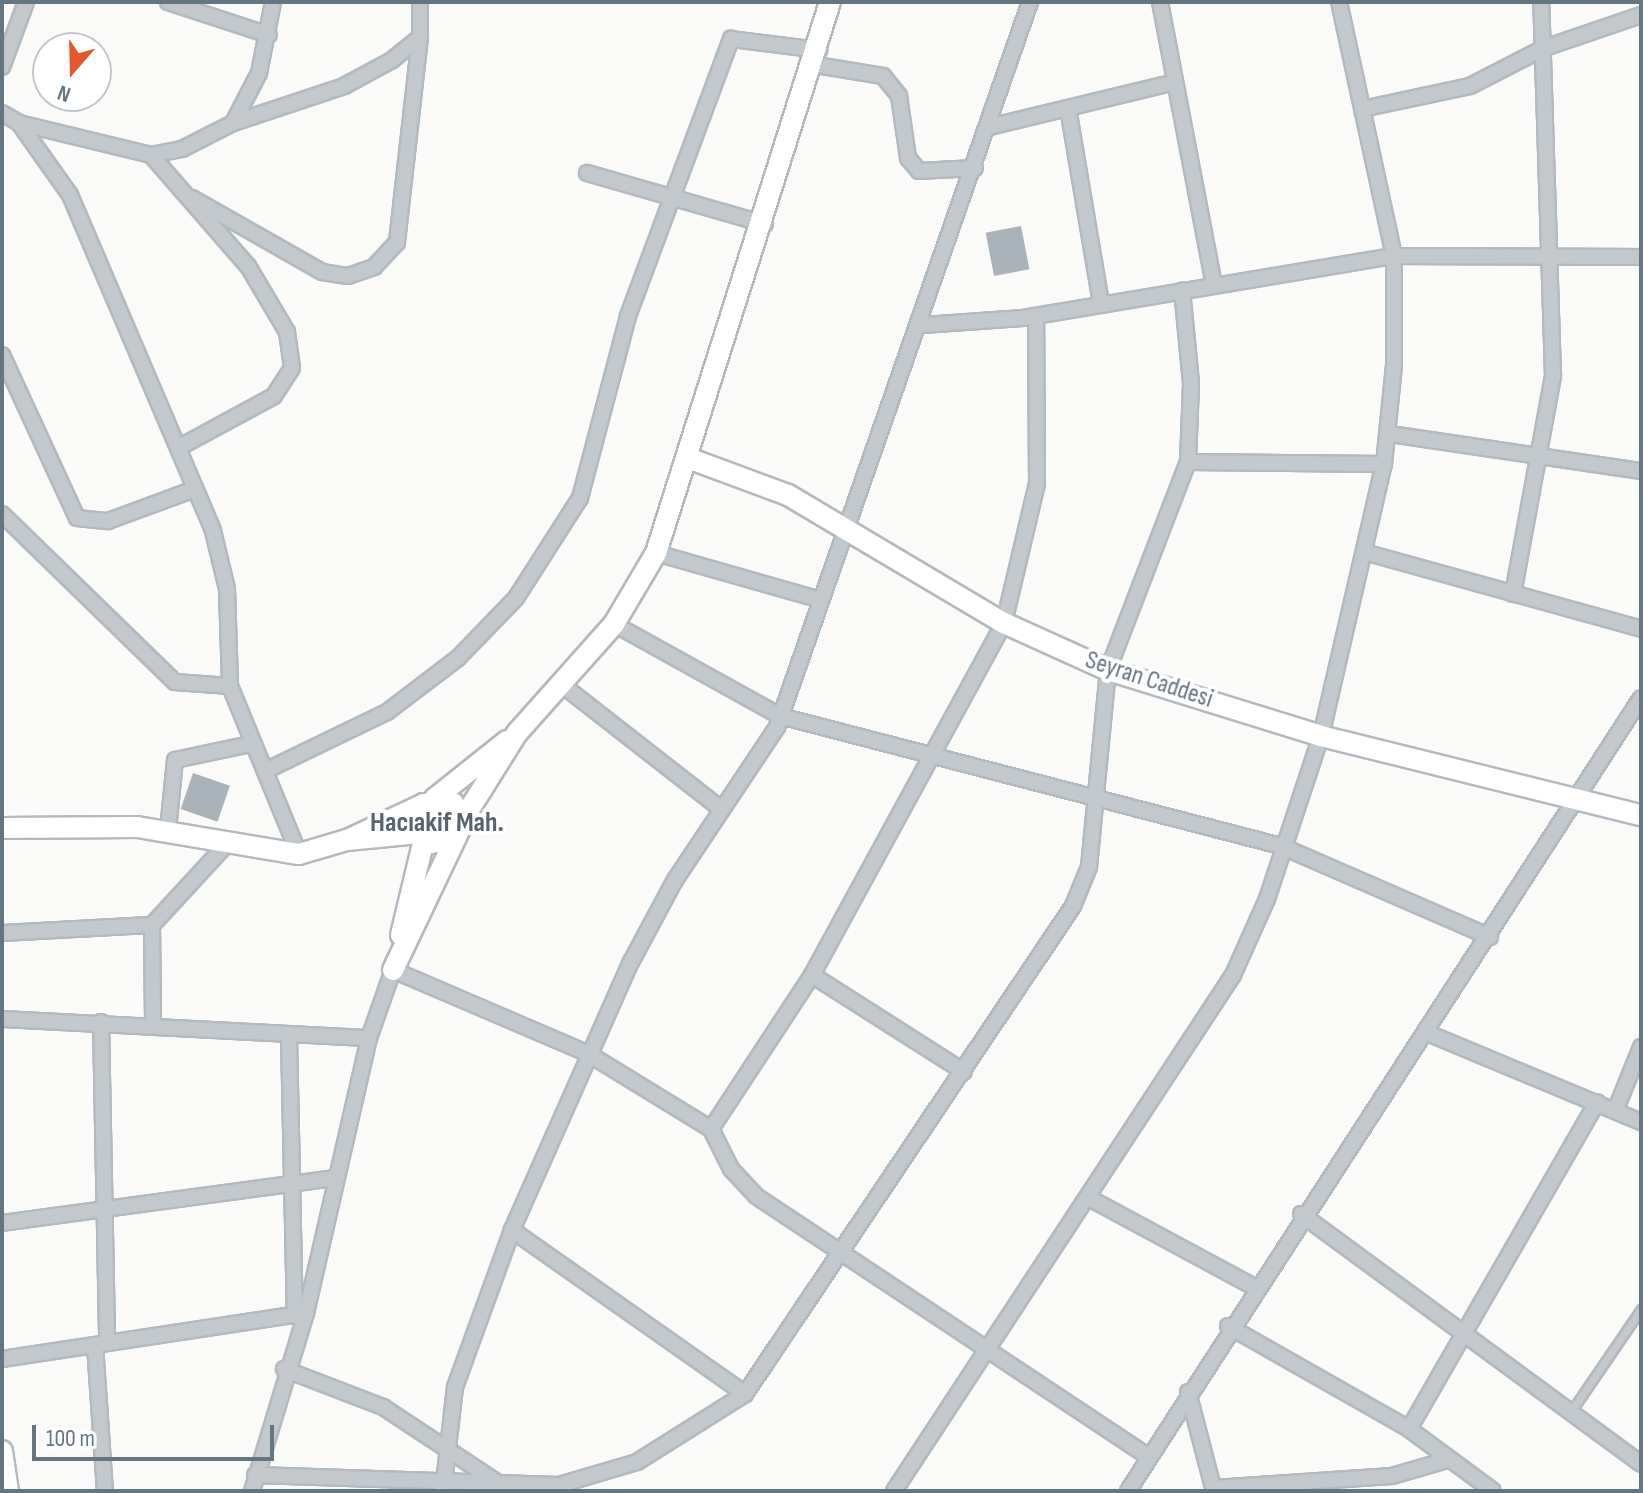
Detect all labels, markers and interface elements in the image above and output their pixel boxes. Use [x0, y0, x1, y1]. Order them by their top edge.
north arrow [32, 32, 112, 112]
text: N [54, 78, 74, 108]
street label: Seyran Caddesi [1081, 645, 1217, 715]
district label: Hacıakif Mah. [370, 806, 504, 840]
scale bar [36, 1409, 278, 1459]
text: 100 m [46, 1424, 95, 1453]

